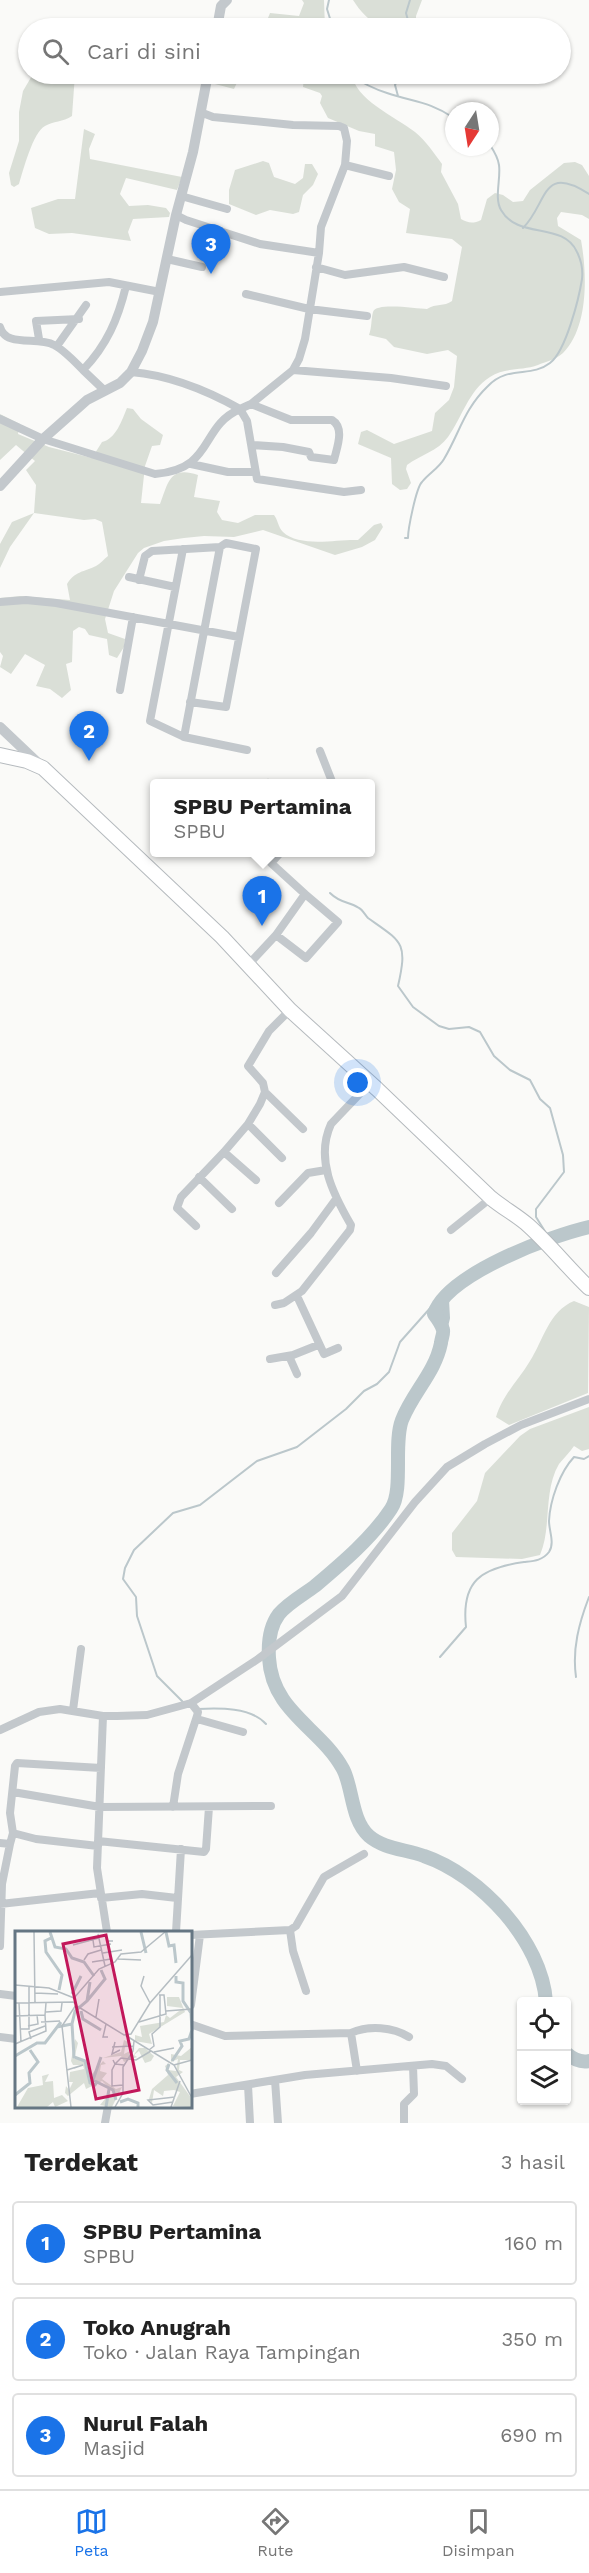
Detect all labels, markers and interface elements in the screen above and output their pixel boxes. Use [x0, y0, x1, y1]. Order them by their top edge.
search box [18, 18, 571, 84]
icon: search [39, 35, 72, 68]
text: Cari di sini [87, 39, 201, 64]
north arrow [445, 102, 499, 156]
pin: 3 [192, 224, 230, 274]
pin: 2 [70, 712, 109, 761]
popup [150, 779, 375, 857]
text: SPBU Pertamina [173, 794, 352, 819]
text: SPBU [173, 819, 226, 843]
pin: 1 [242, 876, 282, 926]
your location [343, 1068, 372, 1097]
inset map [15, 1931, 192, 2108]
map controls [517, 1997, 571, 2105]
button: locate [517, 1997, 571, 2051]
button: layers [517, 2051, 571, 2105]
text: Terdekat [24, 2147, 138, 2177]
text: 3 hasil [501, 2150, 565, 2174]
text: SPBU Pertamina [83, 2219, 261, 2244]
text: 1 [41, 2231, 50, 2255]
text: 160 m [505, 2231, 563, 2255]
text: SPBU [83, 2244, 135, 2268]
text: Toko Anugrah [83, 2315, 231, 2340]
text: 2 [40, 2327, 51, 2351]
text: 350 m [501, 2327, 563, 2351]
text: Toko · Jalan Raya Tampingan [83, 2340, 361, 2364]
text: Nurul Falah [83, 2411, 208, 2436]
text: 3 [40, 2423, 51, 2447]
text: 690 m [500, 2423, 563, 2447]
text: Masjid [83, 2436, 145, 2460]
tab: Peta [74, 2505, 109, 2560]
tab: Rute [257, 2505, 294, 2560]
tab: Disimpan [442, 2505, 515, 2560]

